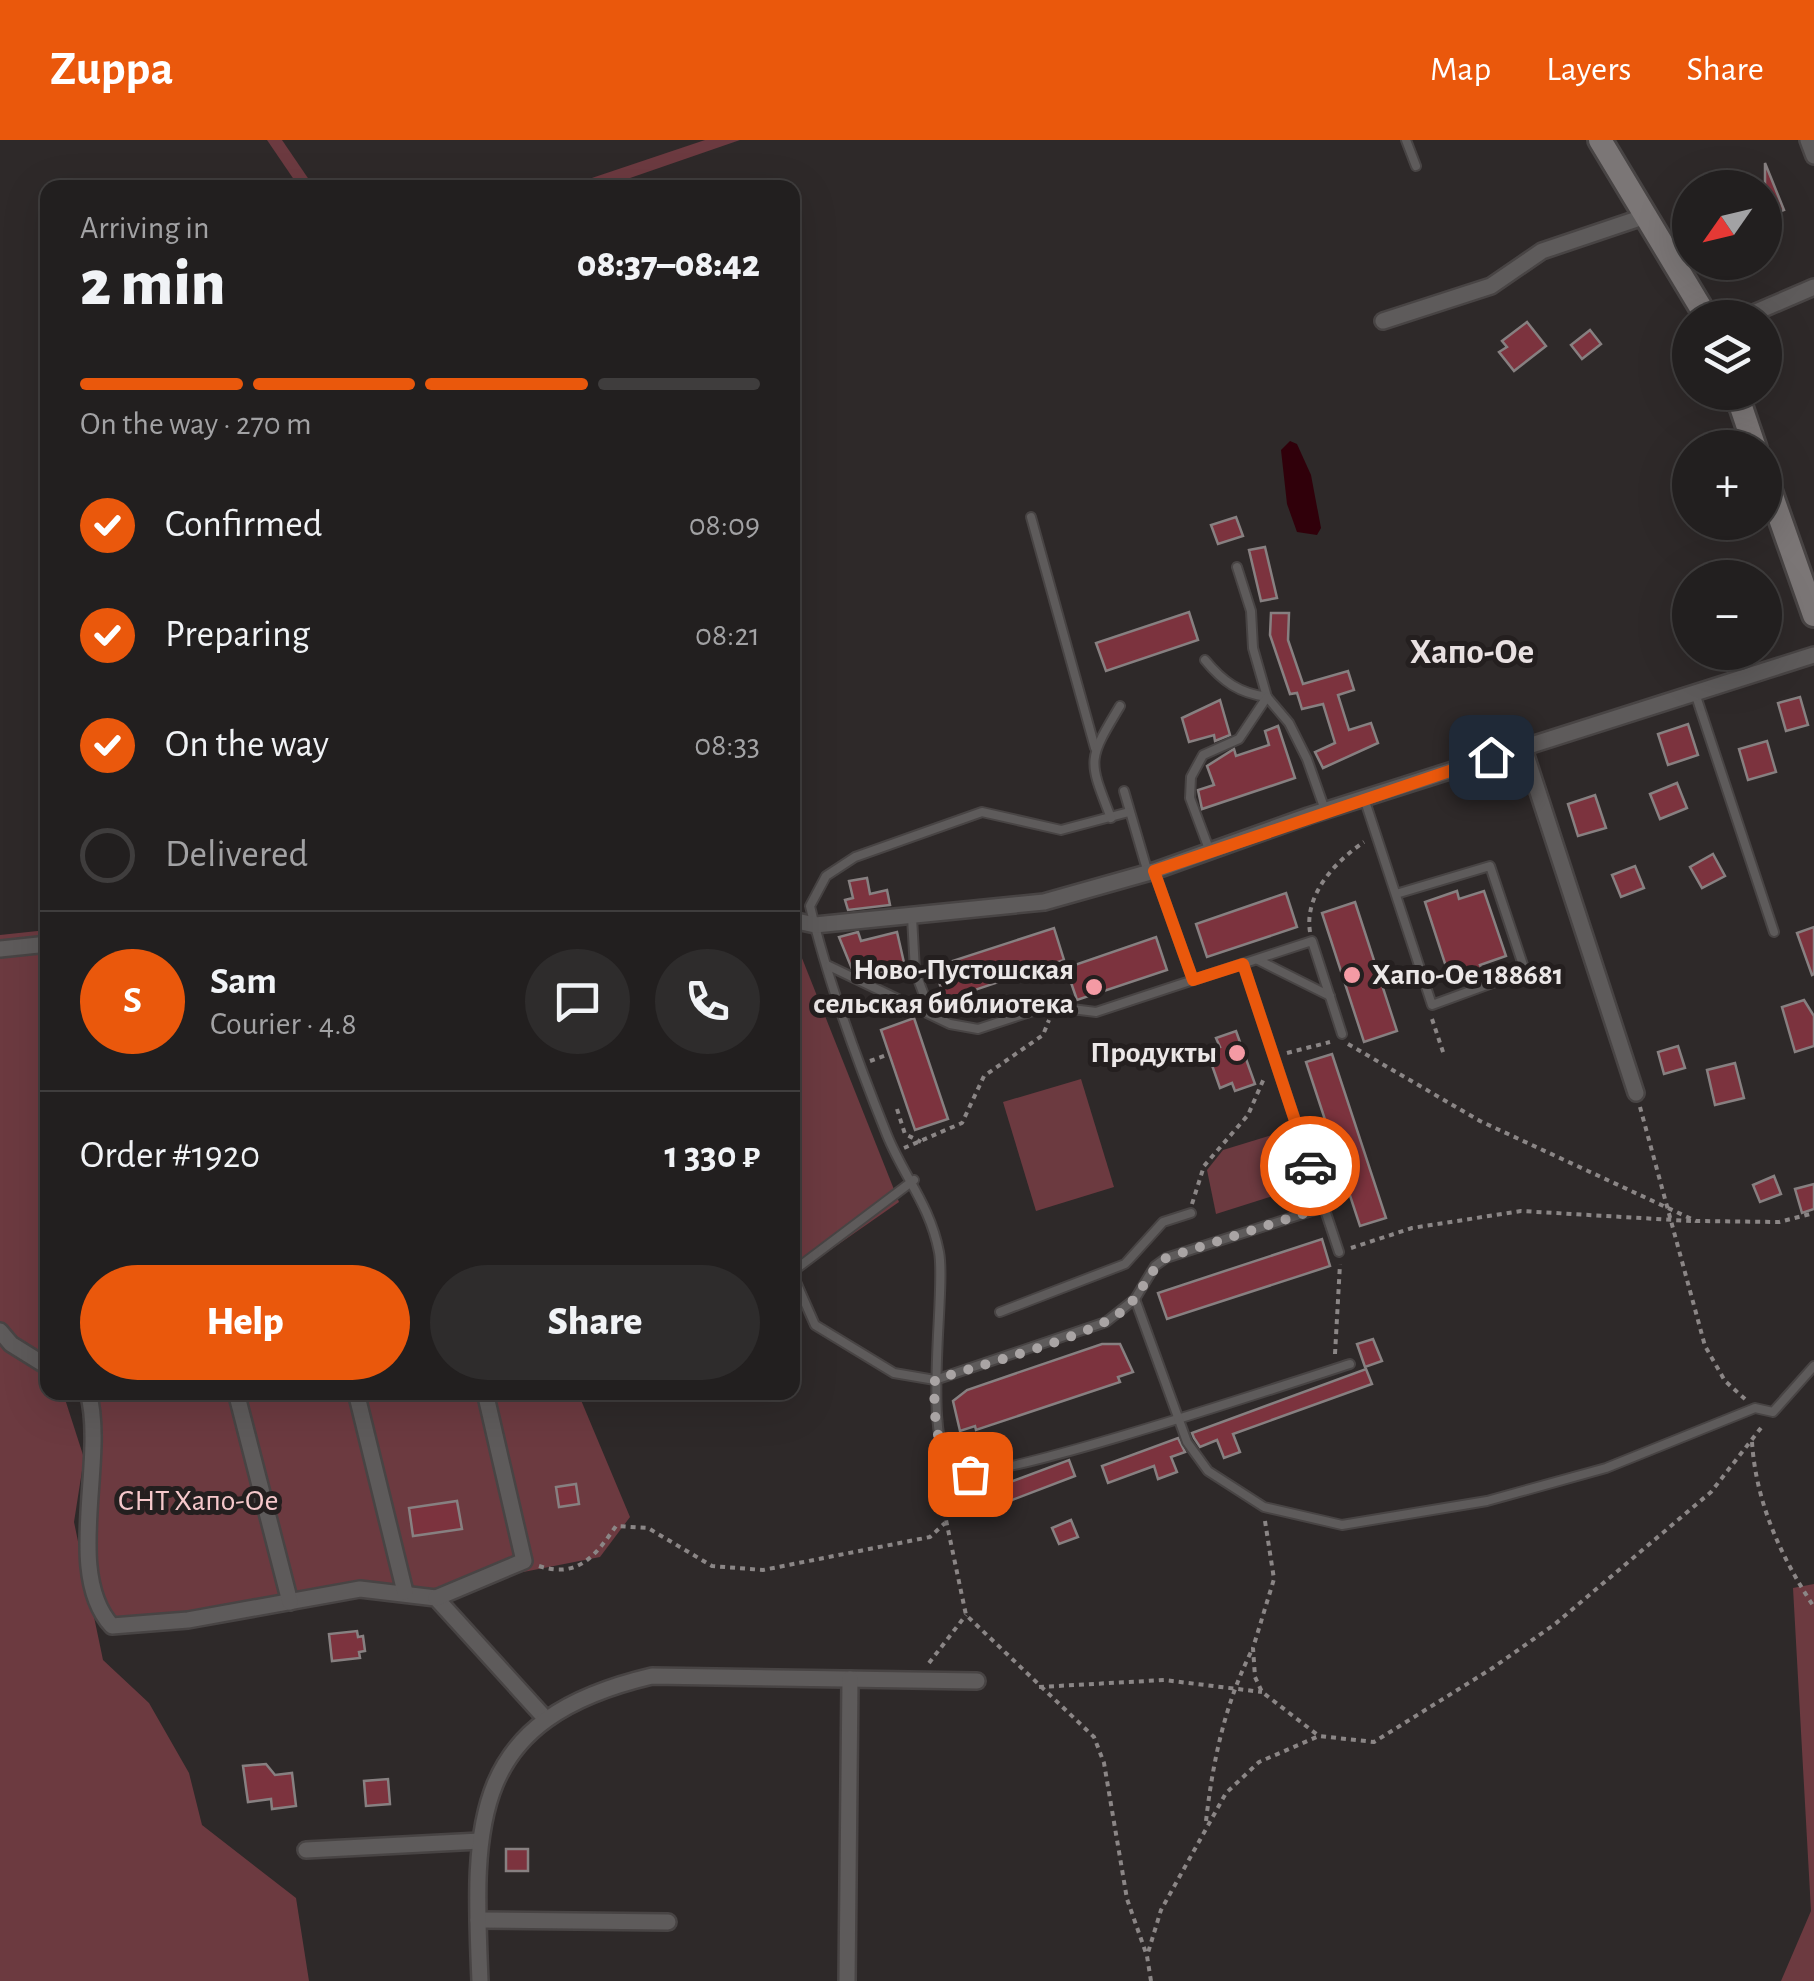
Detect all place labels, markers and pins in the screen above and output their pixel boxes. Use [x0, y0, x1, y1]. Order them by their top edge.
pin [1449, 715, 1534, 800]
place label: Ново-Пустошская сельская библиотека [813, 955, 1074, 1019]
place label: Хапо-Ое 188681 [1372, 960, 1564, 990]
marker: Хапо-Ое 188681 [1341, 964, 1363, 986]
marker: Ново-Пустошская сельская библиотека [1083, 976, 1105, 998]
place label: Продукты [1090, 1038, 1217, 1068]
marker: Продукты [1226, 1042, 1248, 1064]
pin [928, 1432, 1013, 1517]

